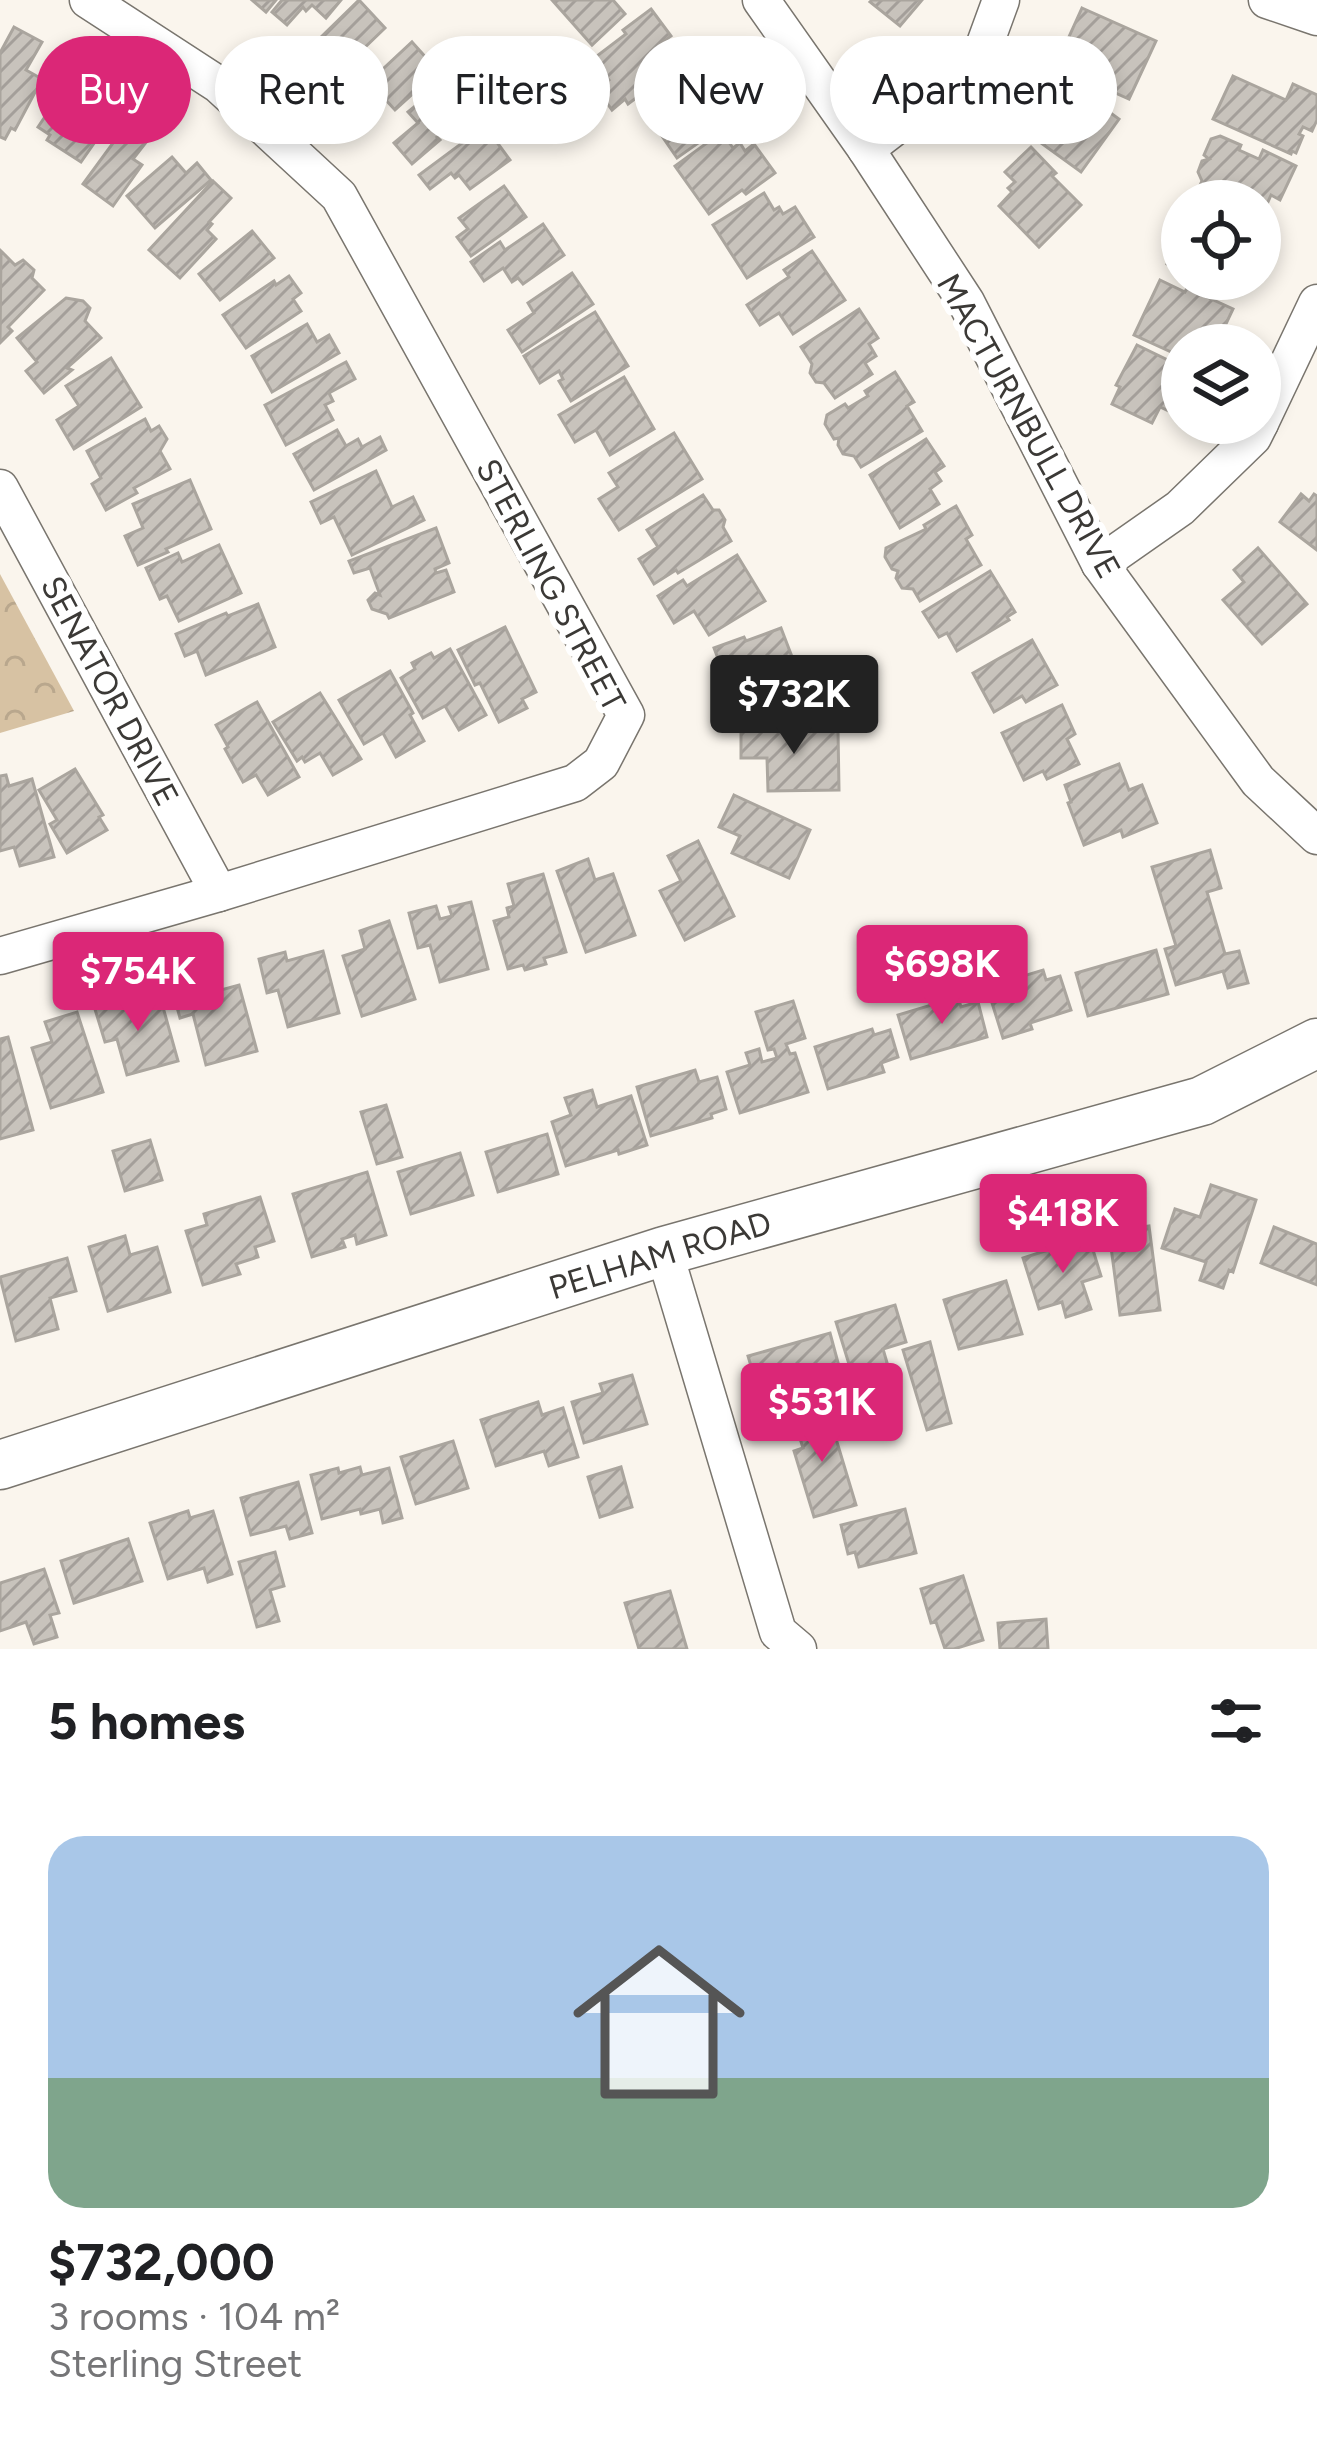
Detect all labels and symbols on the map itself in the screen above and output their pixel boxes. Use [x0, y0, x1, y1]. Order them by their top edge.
street label: MACTURNBULL DRIVE [929, 267, 1129, 585]
street label: STERLING STREET [468, 452, 634, 718]
street label: SENATOR DRIVE [33, 569, 187, 813]
pin: $732K [710, 655, 878, 757]
pin: $698K [858, 925, 1026, 1027]
pin: $754K [54, 932, 222, 1034]
pin: $418K [979, 1174, 1147, 1276]
street label: PELHAM ROAD [544, 1203, 776, 1307]
pin: $531K [738, 1363, 906, 1465]

